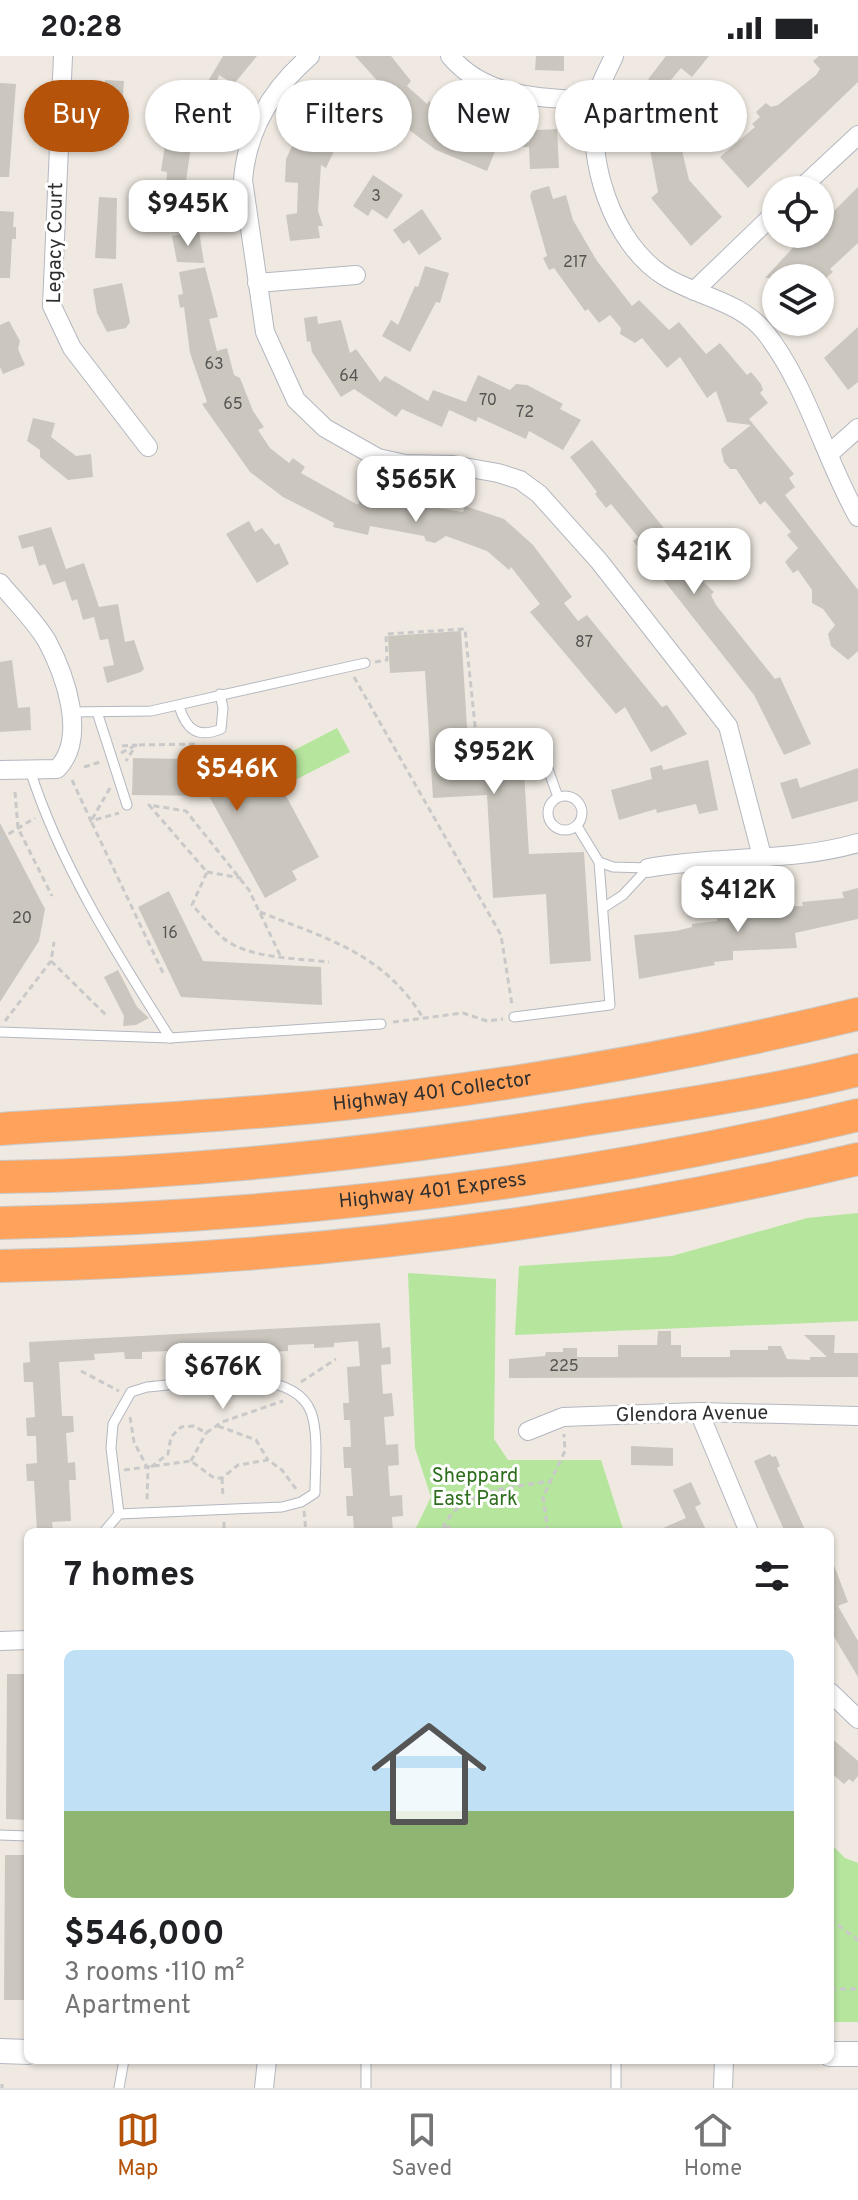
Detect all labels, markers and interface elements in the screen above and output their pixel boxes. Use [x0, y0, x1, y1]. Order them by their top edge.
text: 20:28 [40, 10, 123, 47]
chip: Buy [24, 80, 129, 152]
chip: Rent [145, 80, 260, 152]
chip: Filters [276, 80, 412, 152]
chip: New [428, 80, 539, 152]
chip: Apartment [555, 80, 747, 152]
map controls [762, 176, 834, 336]
button: locate [762, 176, 834, 248]
pin: $945K [132, 180, 244, 248]
street label: Legacy Court [42, 182, 70, 304]
house number: 3 [371, 187, 381, 207]
text: $945K [147, 189, 229, 222]
house number: 217 [563, 253, 587, 273]
button: layers [762, 264, 834, 336]
house number: 63 [204, 355, 224, 375]
house number: 64 [339, 367, 359, 387]
house number: 70 [479, 391, 497, 411]
house number: 65 [223, 395, 243, 415]
house number: 72 [516, 403, 534, 423]
pin: $565K [360, 456, 472, 524]
text: $565K [375, 465, 457, 498]
pin: $421K [638, 528, 750, 596]
text: $421K [655, 537, 733, 570]
house number: 87 [575, 633, 593, 653]
pin: $952K [438, 728, 550, 796]
text: $952K [453, 737, 535, 770]
pin: $546K [181, 745, 293, 813]
text: $546K [195, 754, 279, 787]
pin: $412K [682, 866, 794, 934]
text: $412K [699, 875, 777, 908]
house number: 20 [12, 909, 32, 929]
house number: 16 [162, 924, 178, 944]
street label: Highway 401 Collector [331, 1066, 534, 1118]
street label: Highway 401 Express [337, 1167, 528, 1216]
pin: $676K [167, 1343, 279, 1411]
text: $676K [184, 1352, 262, 1385]
house number: 225 [549, 1357, 579, 1377]
street label: Glendora Avenue [616, 1401, 768, 1429]
park label: Sheppard East Park [432, 1464, 518, 1513]
icon: filters [750, 1554, 794, 1598]
text: 7 homes [64, 1555, 195, 1598]
icon: home [357, 1702, 501, 1846]
text: $546,000 [64, 1914, 225, 1957]
text: 3 rooms · 110 m² [64, 1957, 245, 1990]
text: Apartment [64, 1990, 191, 2023]
tab: Map [116, 2108, 160, 2183]
tab: Saved [392, 2108, 452, 2183]
tab: Home [684, 2108, 742, 2183]

